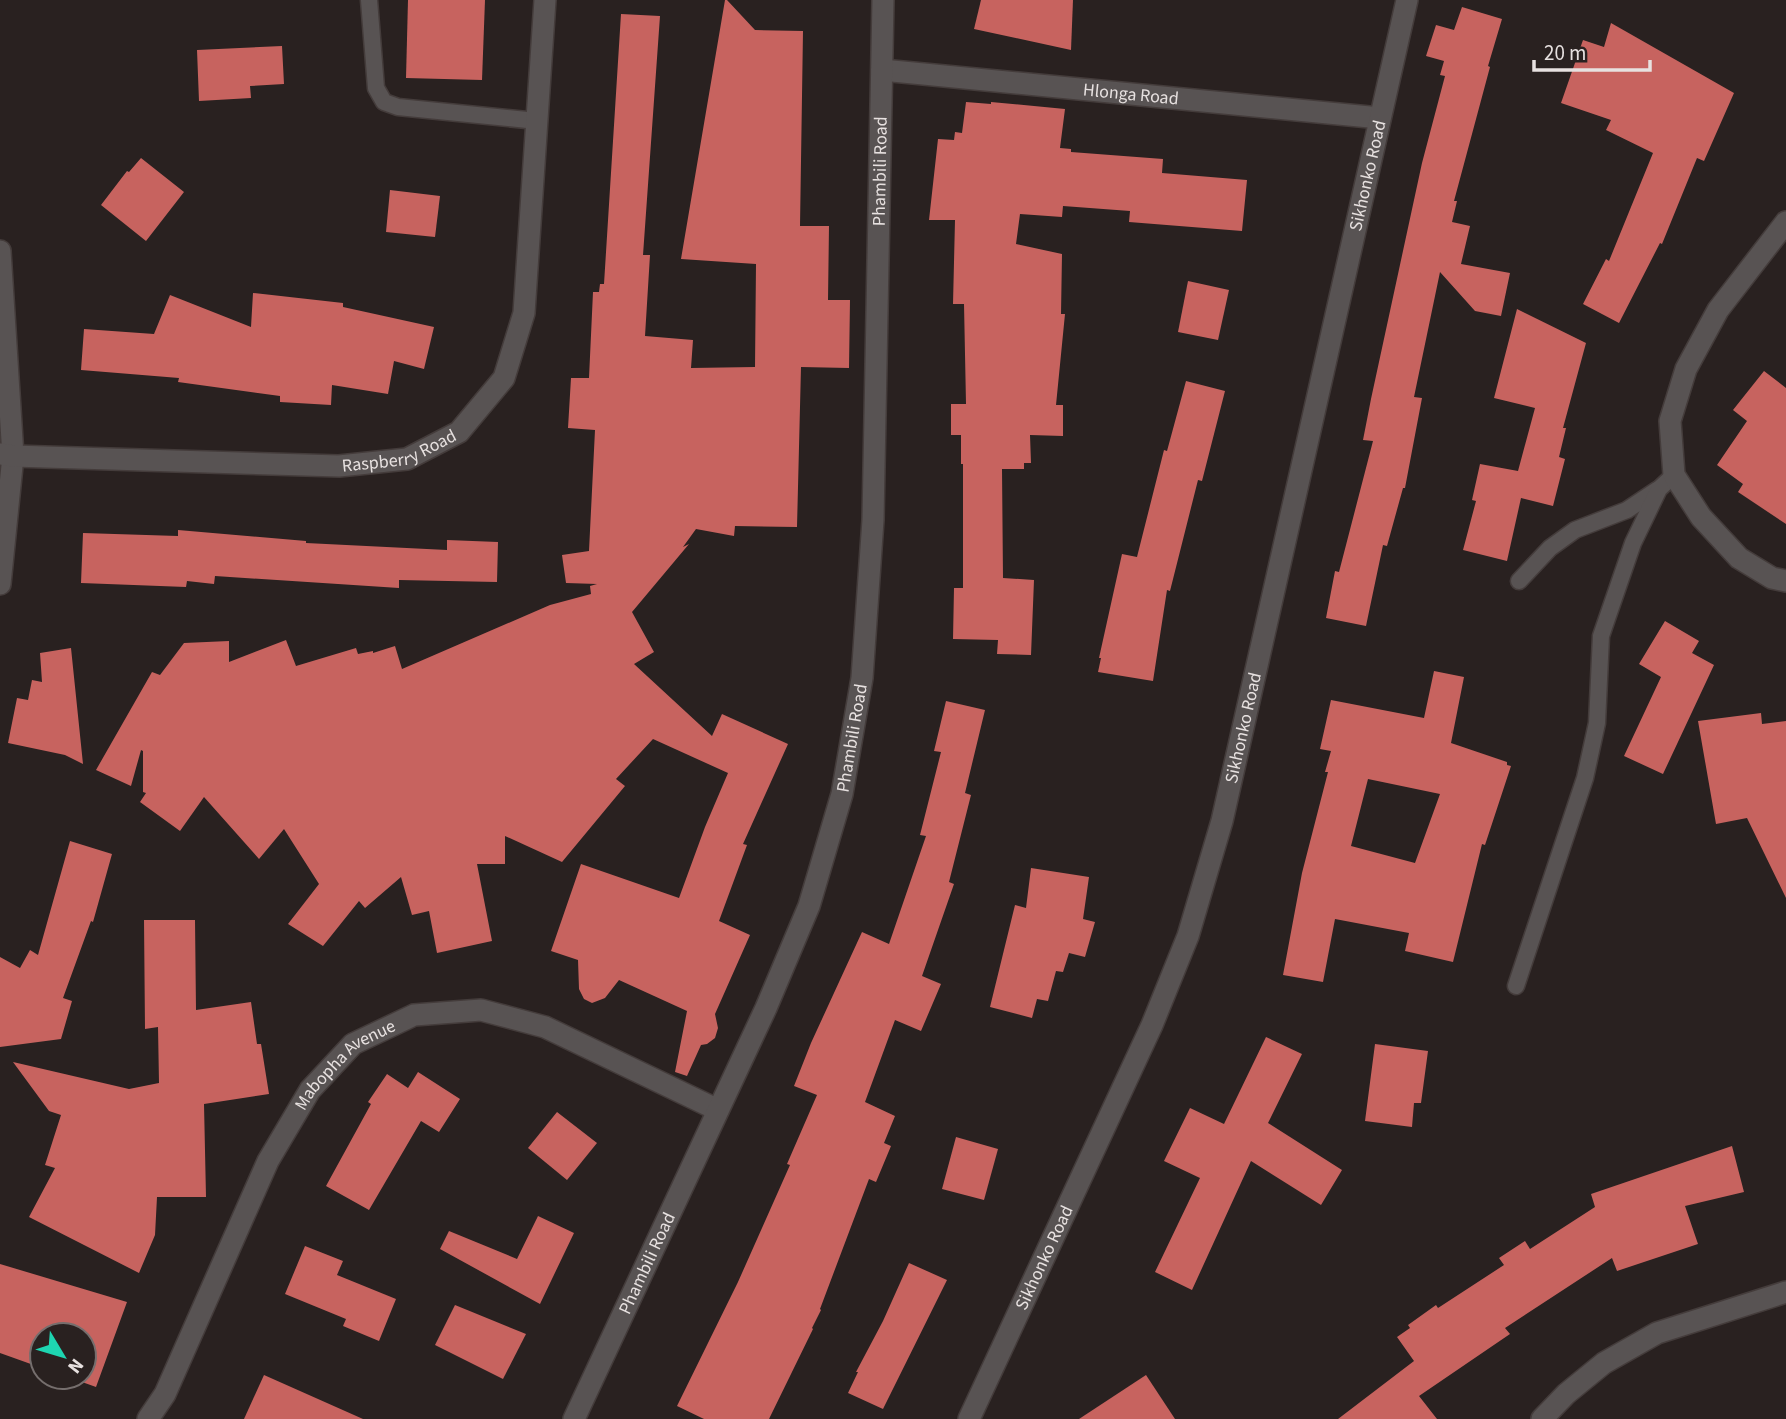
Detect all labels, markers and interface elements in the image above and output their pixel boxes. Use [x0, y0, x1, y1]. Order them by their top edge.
scale bar [1534, 28, 1650, 72]
text: 20 m [1544, 38, 1586, 68]
street label: Hlonga Road [1082, 77, 1180, 112]
street label: Phambili Road [867, 116, 894, 226]
street label: Sikhonko Road [1343, 118, 1393, 234]
street label: Raspberry Road [341, 423, 461, 479]
street label: Sikhonko Road [1219, 670, 1268, 786]
street label: Phambili Road [831, 682, 874, 794]
street label: Mabopha Avenue [289, 1014, 400, 1115]
street label: Sikhonko Road [1009, 1201, 1080, 1314]
street label: Phambili Road [613, 1208, 682, 1318]
north arrow [28, 1321, 98, 1391]
text: N [61, 1352, 90, 1379]

